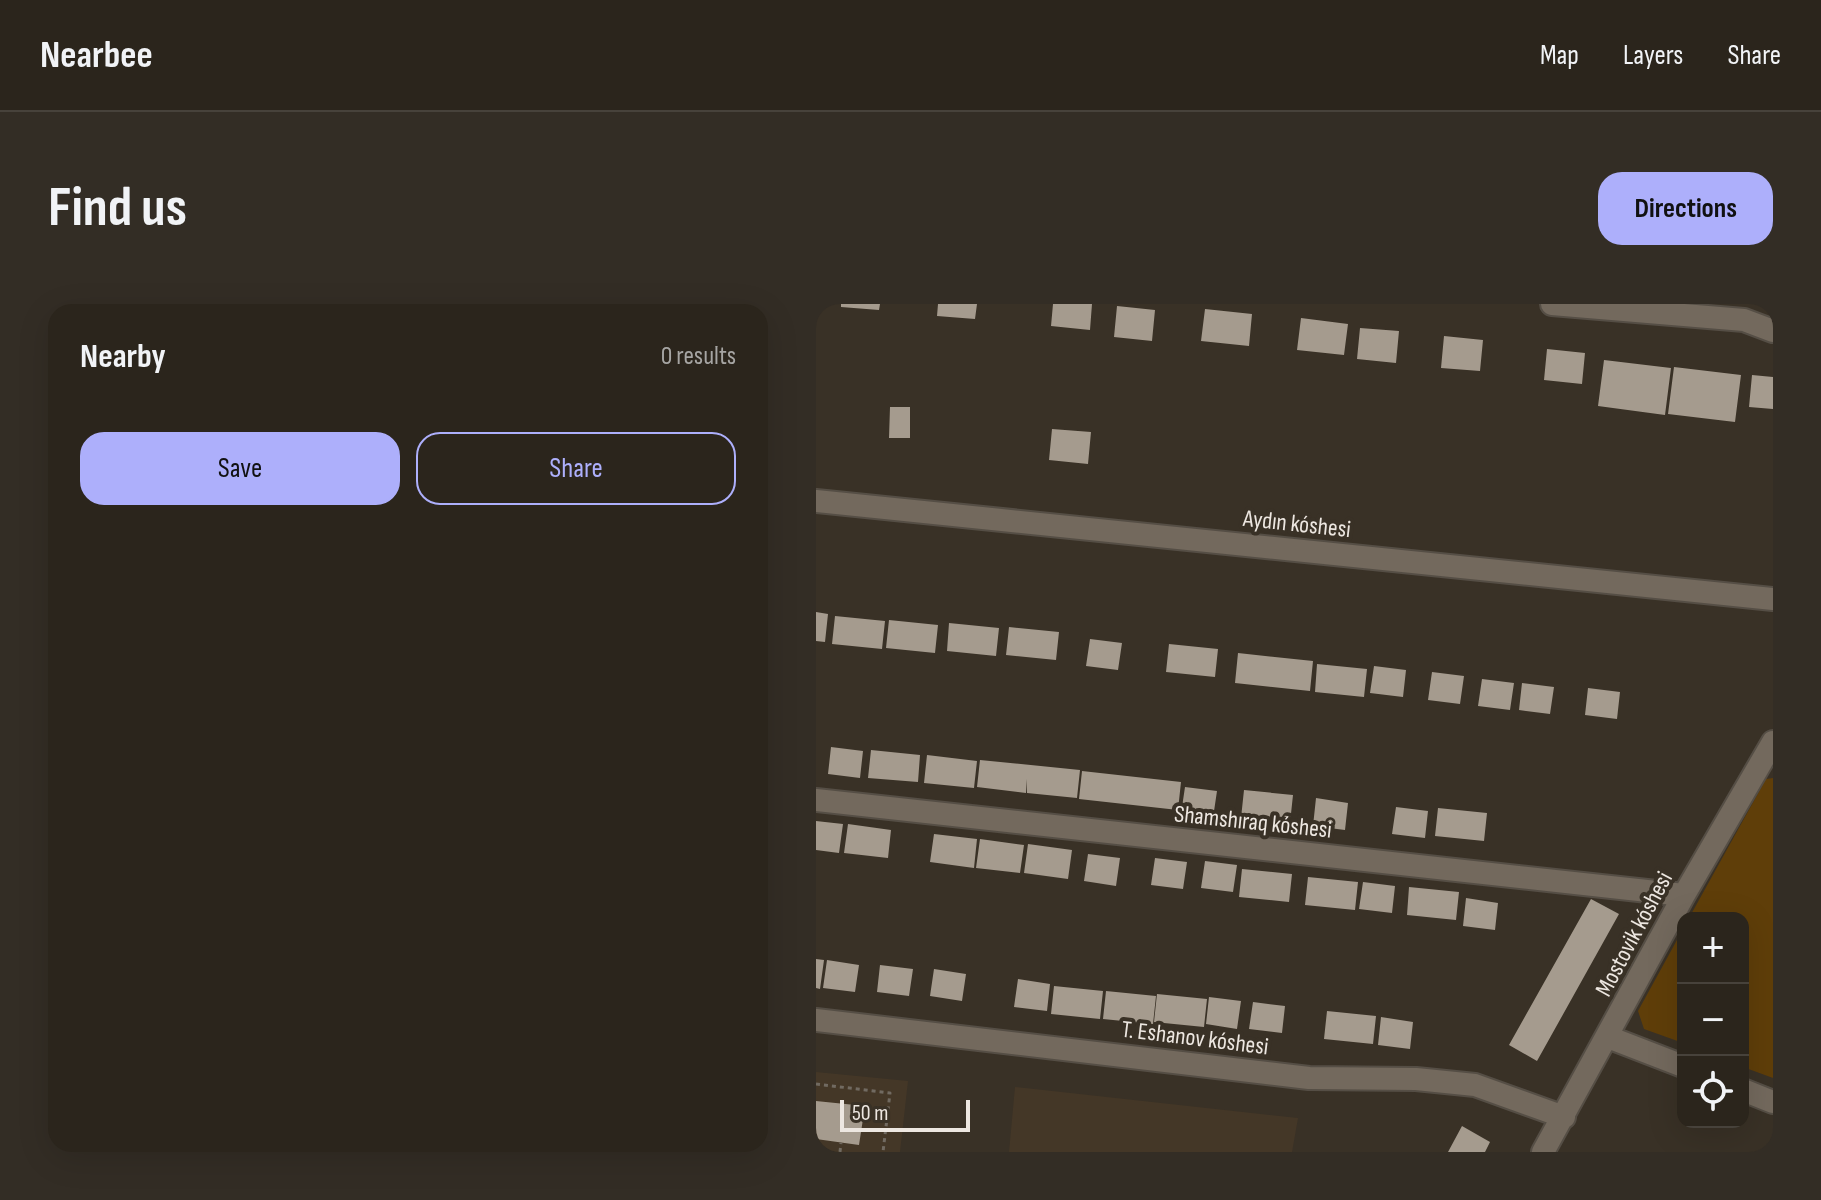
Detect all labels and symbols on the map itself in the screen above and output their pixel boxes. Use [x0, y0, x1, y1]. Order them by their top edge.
street label: Aydın kóshesi [1241, 504, 1352, 544]
street label: Shamshıraq kóshesi [1173, 799, 1333, 845]
street label: Mostovik kóshesi [1589, 867, 1679, 1001]
street label: T. Eshanov kóshesi [1120, 1015, 1270, 1061]
scale bar [840, 1096, 970, 1132]

